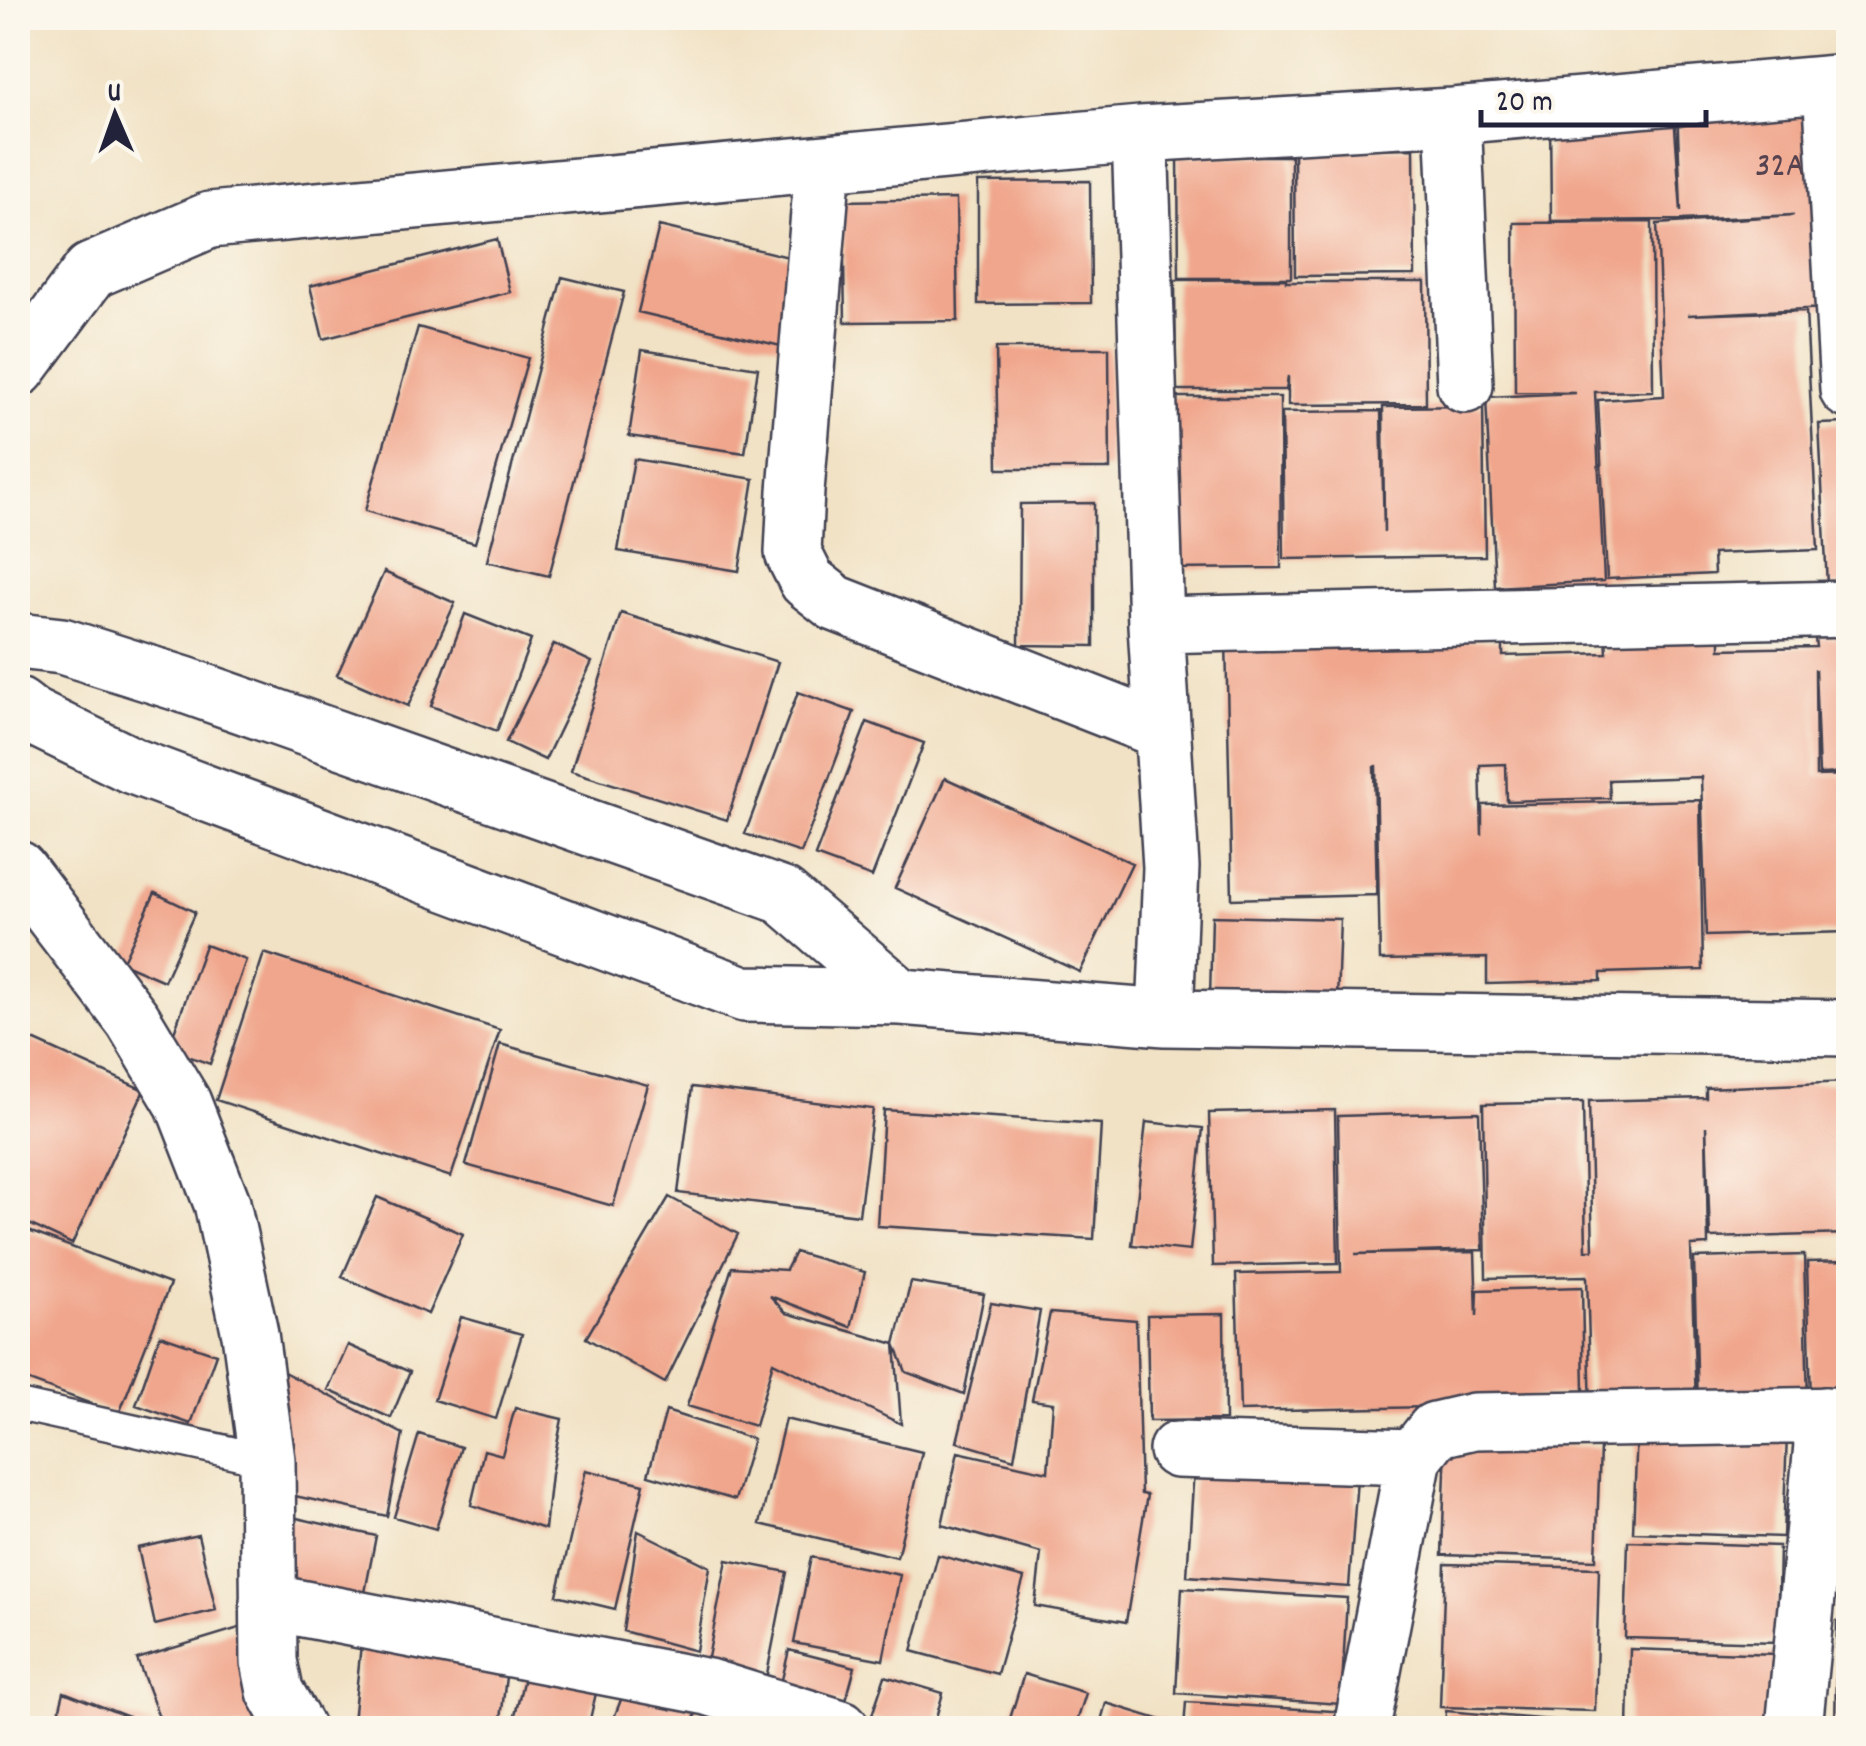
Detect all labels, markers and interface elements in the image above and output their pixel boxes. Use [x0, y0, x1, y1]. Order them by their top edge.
north arrow [65, 65, 165, 165]
scale bar [1481, 65, 1706, 127]
text: U [107, 75, 122, 115]
text: 20 m [1496, 83, 1553, 126]
house number: 32A [1755, 143, 1805, 193]

